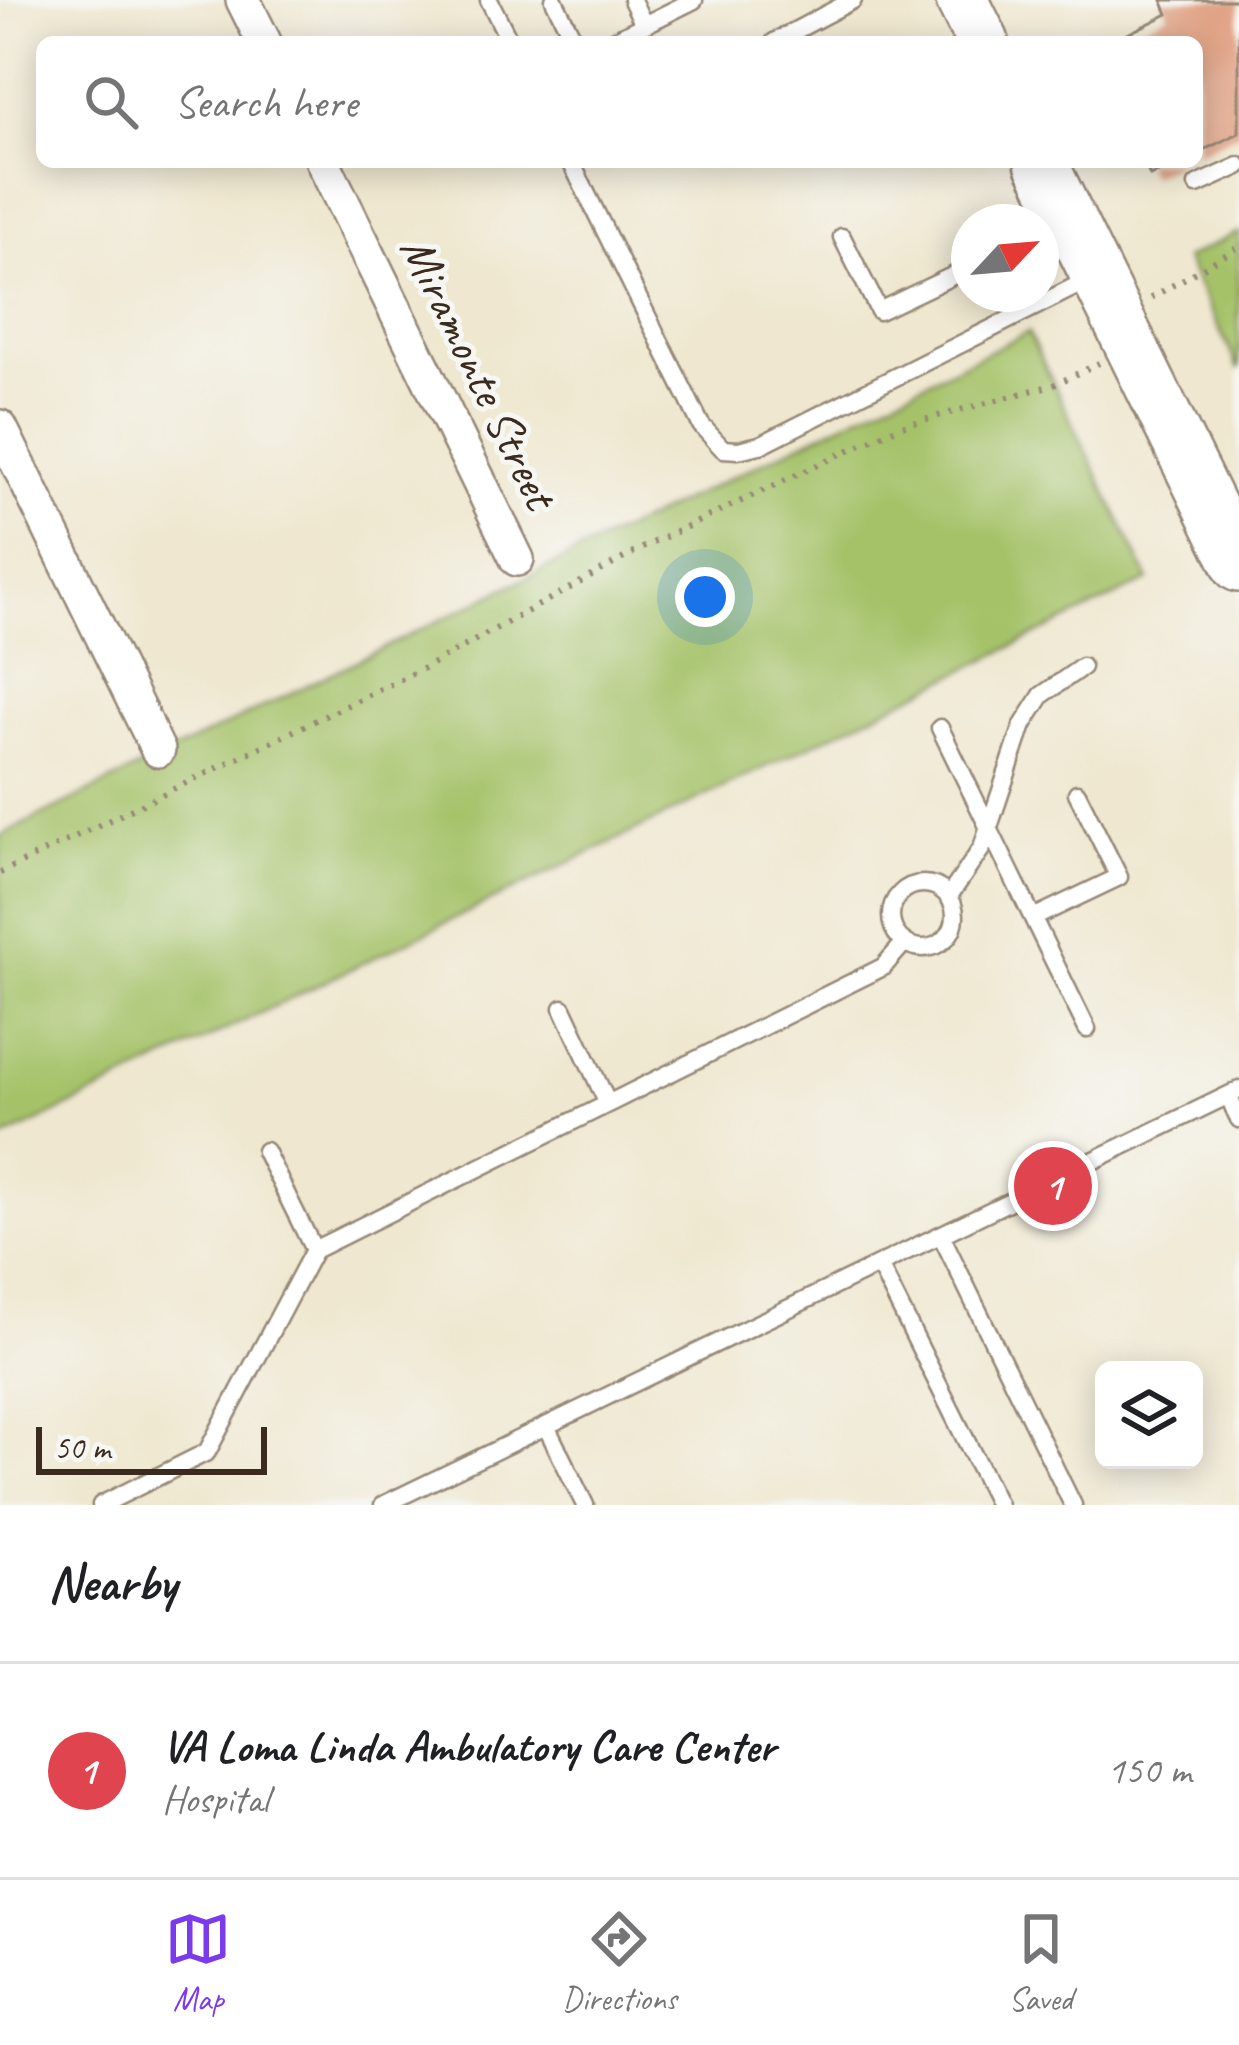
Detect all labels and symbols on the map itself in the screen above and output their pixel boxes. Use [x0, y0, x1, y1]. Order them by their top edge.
north arrow [951, 204, 1059, 312]
street label: Miramonte Street [387, 226, 572, 521]
your location [675, 567, 735, 627]
pin: 1 [1014, 1141, 1092, 1231]
scale bar [36, 1421, 267, 1474]

